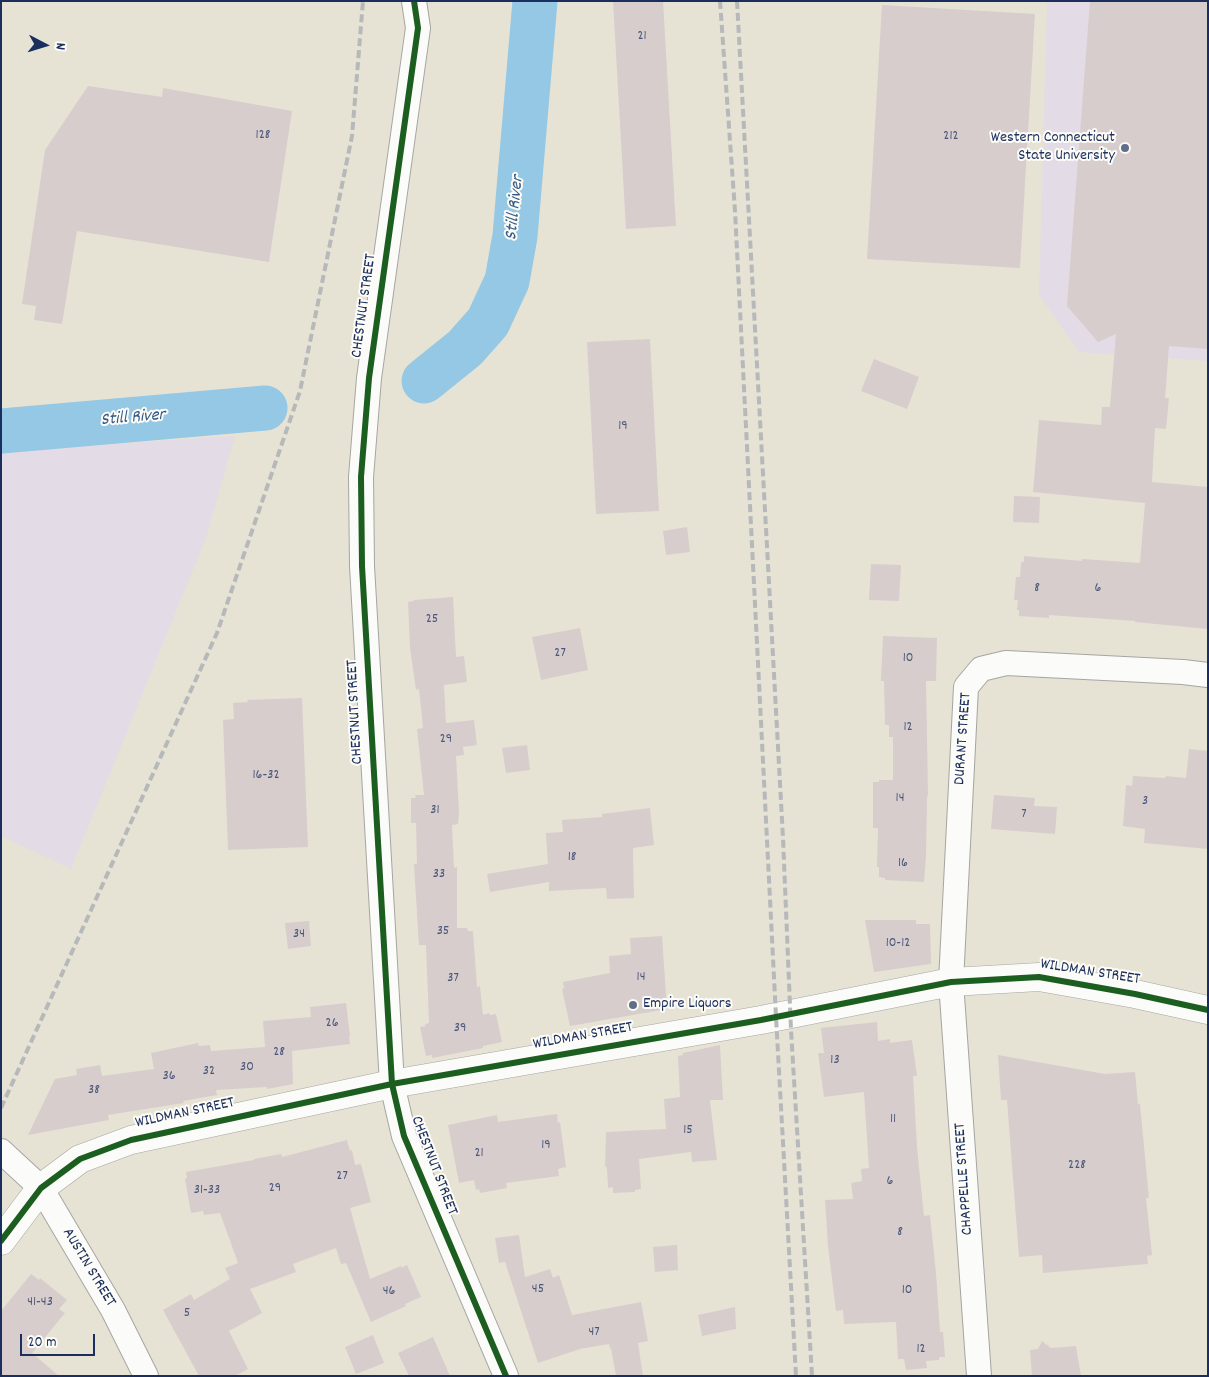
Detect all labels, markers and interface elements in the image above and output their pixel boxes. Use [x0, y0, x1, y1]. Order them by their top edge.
north arrow [20, 20, 70, 70]
house number: 21 [637, 29, 647, 45]
text: N [50, 42, 70, 51]
house number: 128 [256, 128, 270, 144]
house number: 212 [943, 129, 959, 145]
place label: Western Connecticut State University [991, 129, 1115, 167]
marker: Western Connecticut State University [1119, 142, 1131, 154]
water label: Still River [502, 175, 530, 241]
street label: CHESTNUT STREET [348, 253, 382, 359]
water label: Still River [100, 405, 166, 433]
house number: 19 [618, 419, 628, 435]
house number: 8 [1034, 581, 1040, 597]
house number: 6 [1095, 581, 1101, 597]
house number: 25 [426, 612, 438, 628]
house number: 27 [554, 646, 566, 662]
house number: 10 [903, 651, 913, 667]
street label: CHESTNUT STREET [344, 659, 368, 765]
street label: DURANT STREET [951, 692, 977, 786]
house number: 12 [903, 720, 913, 736]
house number: 29 [440, 732, 452, 748]
house number: 16-32 [252, 768, 280, 784]
house number: 14 [896, 791, 904, 807]
house number: 3 [1142, 794, 1148, 810]
house number: 31 [430, 803, 440, 819]
house number: 7 [1021, 807, 1027, 823]
house number: 18 [568, 850, 576, 866]
house number: 16 [898, 856, 908, 872]
house number: 33 [433, 867, 445, 883]
house number: 35 [437, 924, 449, 940]
house number: 34 [293, 927, 305, 943]
house number: 10-12 [886, 936, 910, 952]
street label: WILDMAN STREET [1039, 956, 1141, 990]
house number: 14 [637, 970, 645, 986]
house number: 37 [447, 971, 459, 987]
place label: Empire Liquors [643, 995, 731, 1015]
marker: Empire Liquors [627, 999, 639, 1011]
house number: 26 [326, 1016, 338, 1032]
street label: WILDMAN STREET [532, 1019, 634, 1055]
house number: 39 [454, 1021, 466, 1037]
house number: 28 [273, 1045, 285, 1061]
house number: 13 [830, 1053, 840, 1069]
house number: 30 [240, 1060, 254, 1076]
house number: 32 [203, 1064, 215, 1080]
house number: 36 [162, 1069, 176, 1085]
house number: 38 [88, 1083, 100, 1099]
street label: WILDMAN STREET [134, 1094, 236, 1134]
house number: 11 [890, 1112, 896, 1128]
street label: CHESTNUT STREET [405, 1114, 461, 1218]
street label: CHAPPELLE STREET [951, 1122, 979, 1236]
house number: 15 [683, 1123, 693, 1139]
house number: 19 [541, 1138, 551, 1154]
house number: 21 [474, 1146, 484, 1162]
house number: 228 [1068, 1158, 1086, 1174]
house number: 27 [336, 1169, 348, 1185]
house number: 6 [887, 1174, 893, 1190]
house number: 29 [269, 1181, 281, 1197]
house number: 31-33 [194, 1183, 220, 1199]
street label: AUSTIN STREET [57, 1225, 119, 1311]
house number: 8 [897, 1225, 903, 1241]
house number: 45 [532, 1282, 544, 1298]
house number: 10 [902, 1283, 912, 1299]
house number: 46 [383, 1284, 395, 1300]
house number: 41-43 [27, 1295, 53, 1311]
house number: 5 [184, 1306, 190, 1322]
scale bar [22, 1324, 98, 1356]
house number: 47 [588, 1325, 600, 1341]
text: 20 m [28, 1332, 56, 1354]
house number: 12 [916, 1342, 926, 1358]

